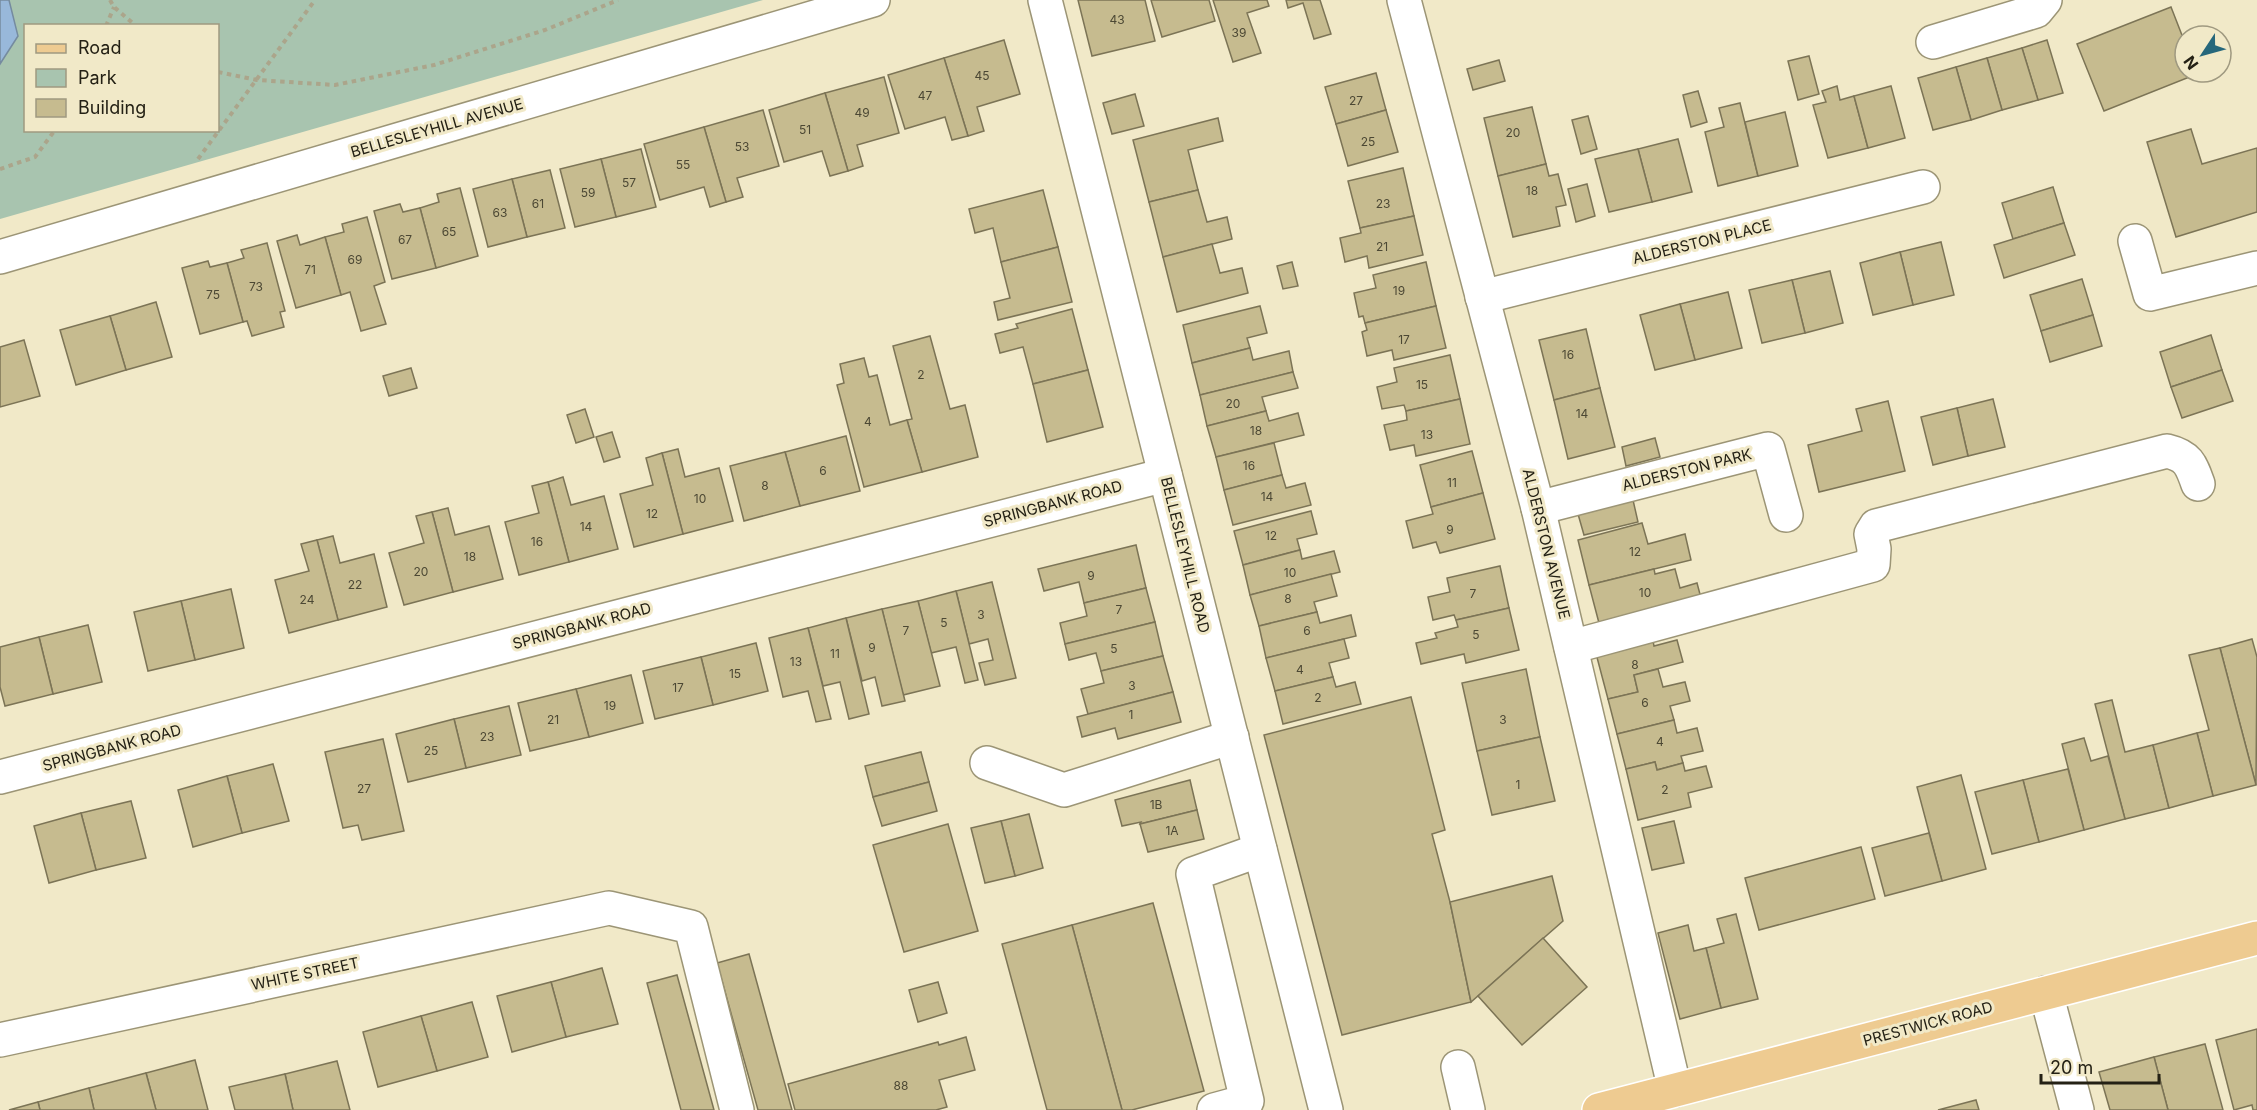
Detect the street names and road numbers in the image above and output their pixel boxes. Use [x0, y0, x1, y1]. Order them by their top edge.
street label: BELLESLEYHILL AVENUE [348, 94, 525, 161]
street label: ALDERSTON PLACE [1631, 215, 1773, 268]
street label: ALDERSTON PARK [1620, 444, 1754, 495]
street label: ALDERSTON AVENUE [1519, 467, 1574, 621]
street label: BELLESLEYHILL ROAD [1157, 475, 1214, 635]
street label: SPRINGBANK ROAD [981, 476, 1124, 531]
street label: SPRINGBANK ROAD [510, 598, 653, 653]
street label: SPRINGBANK ROAD [40, 720, 183, 775]
street label: WHITE STREET [249, 953, 360, 994]
street label: PRESTWICK ROAD [1861, 997, 1995, 1050]

